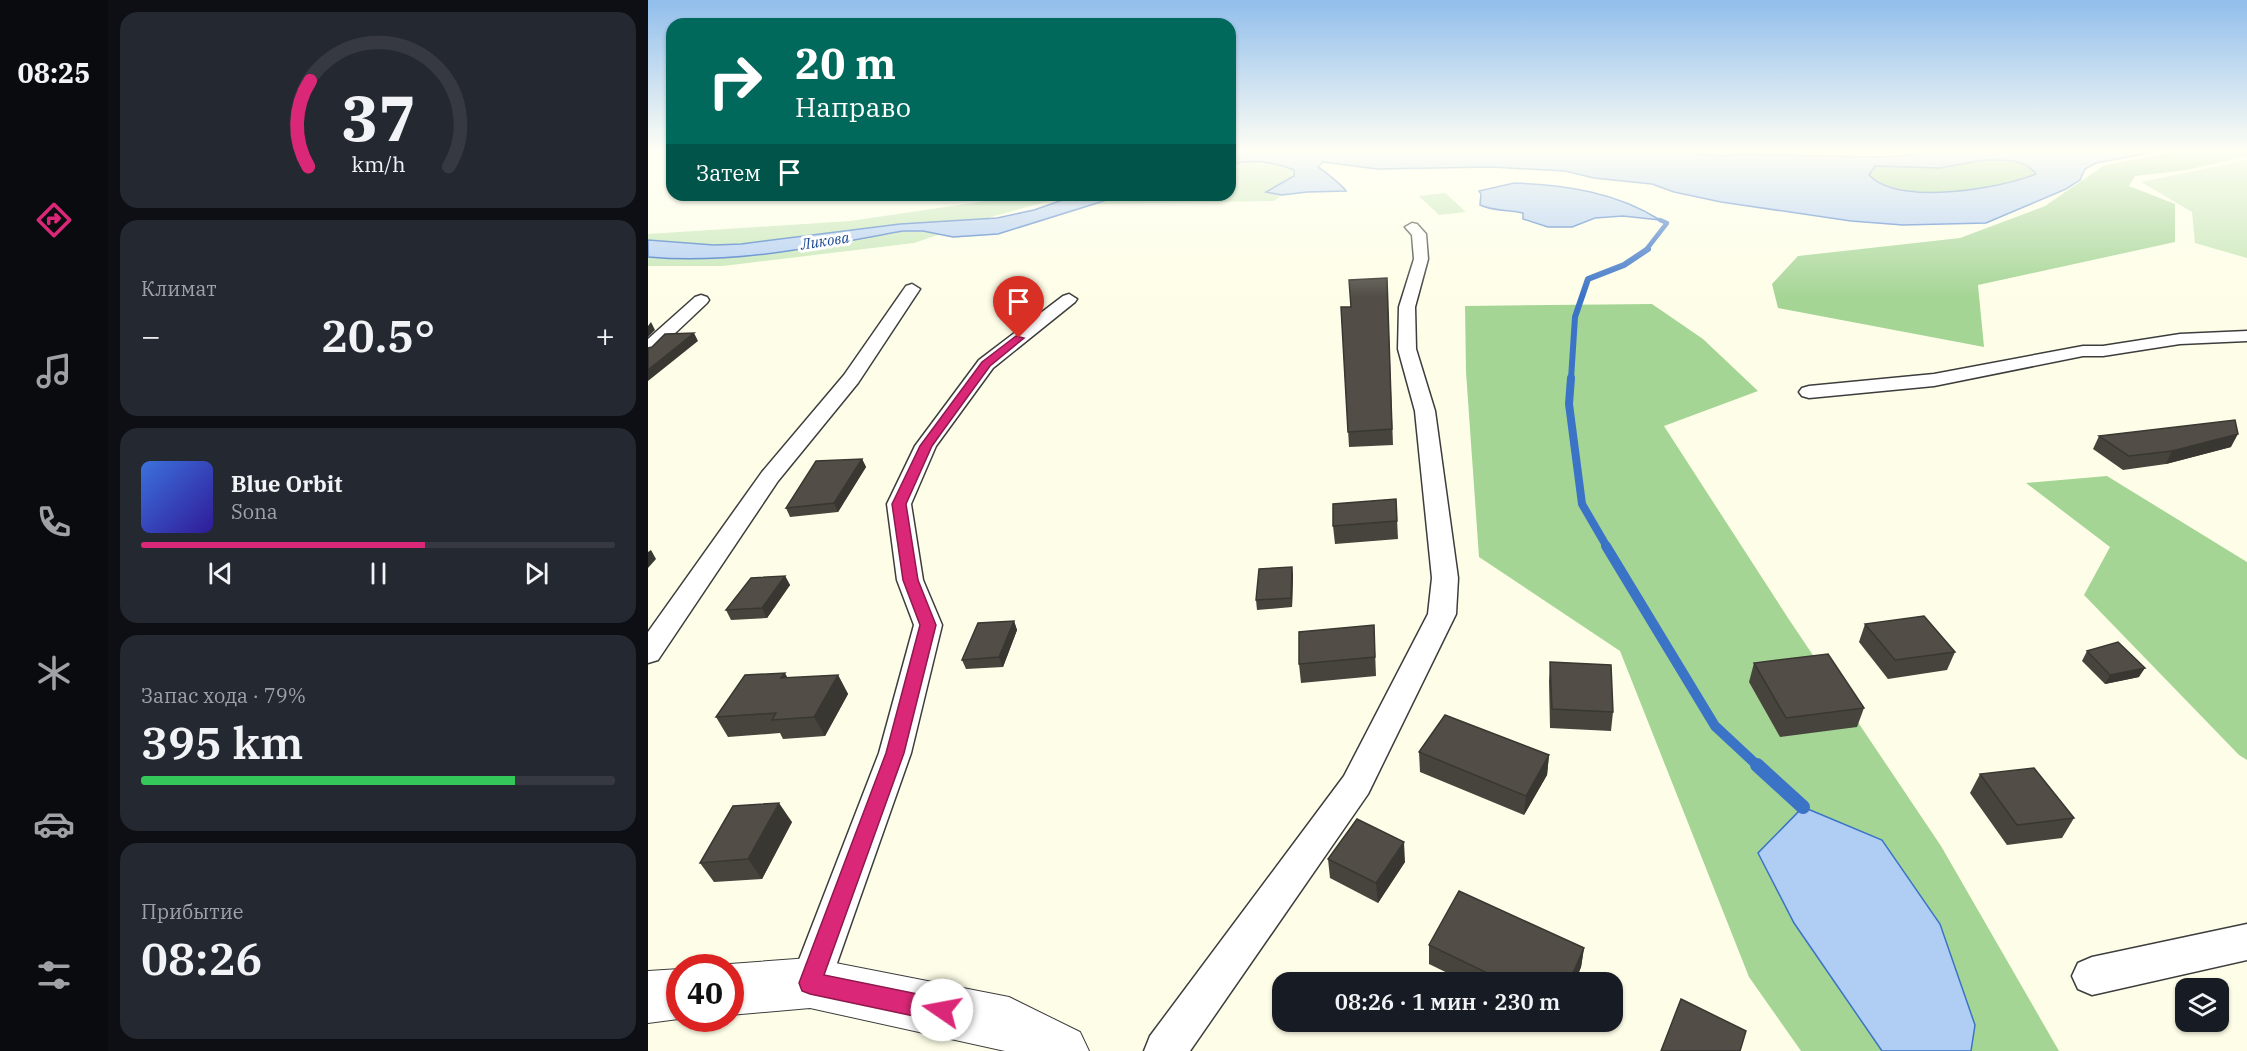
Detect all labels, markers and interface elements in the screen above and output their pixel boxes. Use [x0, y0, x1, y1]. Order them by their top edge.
text: 20 m [795, 36, 896, 91]
icon: right [696, 42, 774, 120]
text: 08:25 [18, 55, 90, 90]
text: 37 [341, 77, 415, 158]
text: Направо [795, 89, 911, 124]
text: km/h [351, 150, 405, 178]
icon: arrive [773, 156, 806, 189]
text: Затем [696, 158, 761, 187]
icon: directions [33, 199, 75, 241]
water label: Ликова [798, 227, 851, 254]
text: Климат [141, 275, 217, 302]
pin [993, 276, 1044, 338]
icon: arrive [1002, 285, 1035, 318]
text: 20.5° [321, 306, 435, 364]
text: − [141, 314, 161, 357]
text: + [595, 314, 615, 357]
icon: music [33, 350, 75, 392]
text: Blue Orbit [231, 469, 342, 498]
text: Sona [231, 498, 278, 525]
icon: phone [33, 501, 75, 543]
icon: previous [204, 557, 237, 590]
icon: pause [362, 557, 395, 590]
icon: next [520, 557, 553, 590]
icon: climate [33, 652, 75, 694]
text: Запас хода · 79% [141, 682, 306, 709]
text: 395 km [141, 713, 303, 771]
icon: car [33, 803, 75, 845]
text: Прибытие [141, 898, 244, 925]
text: 08:26 [141, 929, 262, 987]
icon: filters [33, 954, 75, 996]
speed limit sign: 40 [666, 954, 744, 1032]
position arrow [910, 978, 974, 1042]
map controls [2175, 978, 2229, 1032]
button: layers [2175, 978, 2229, 1032]
text: 08:26 · 1 мин · 230 m [1335, 987, 1560, 1016]

